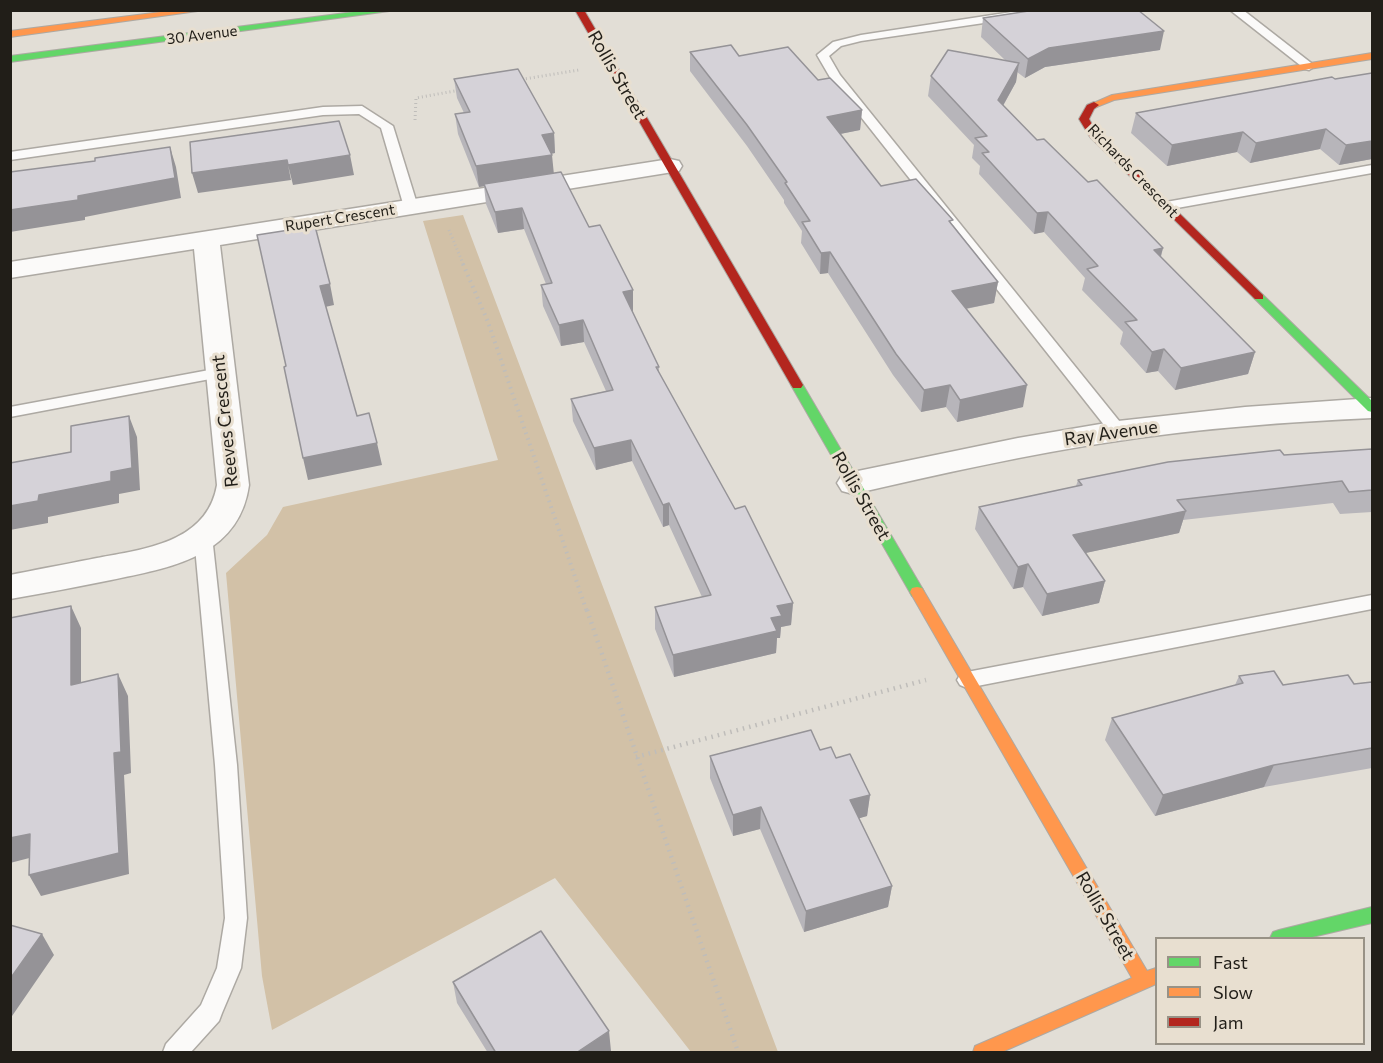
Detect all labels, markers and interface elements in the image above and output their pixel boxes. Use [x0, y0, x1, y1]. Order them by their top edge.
street label: 30 Avenue [166, 22, 238, 48]
street label: Rollis Street [583, 27, 651, 123]
street label: Richards Crescent [1084, 121, 1182, 221]
street label: Rupert Crescent [284, 200, 396, 236]
street label: Reeves Crescent [207, 354, 243, 488]
street label: Ray Avenue [1063, 416, 1159, 450]
street label: Rollis Street [827, 448, 895, 544]
street label: Rollis Street [1071, 868, 1139, 964]
legend [1155, 937, 1365, 1045]
text: Fast [1213, 951, 1248, 973]
text: Slow [1213, 981, 1253, 1003]
text: Jam [1213, 1011, 1243, 1033]

